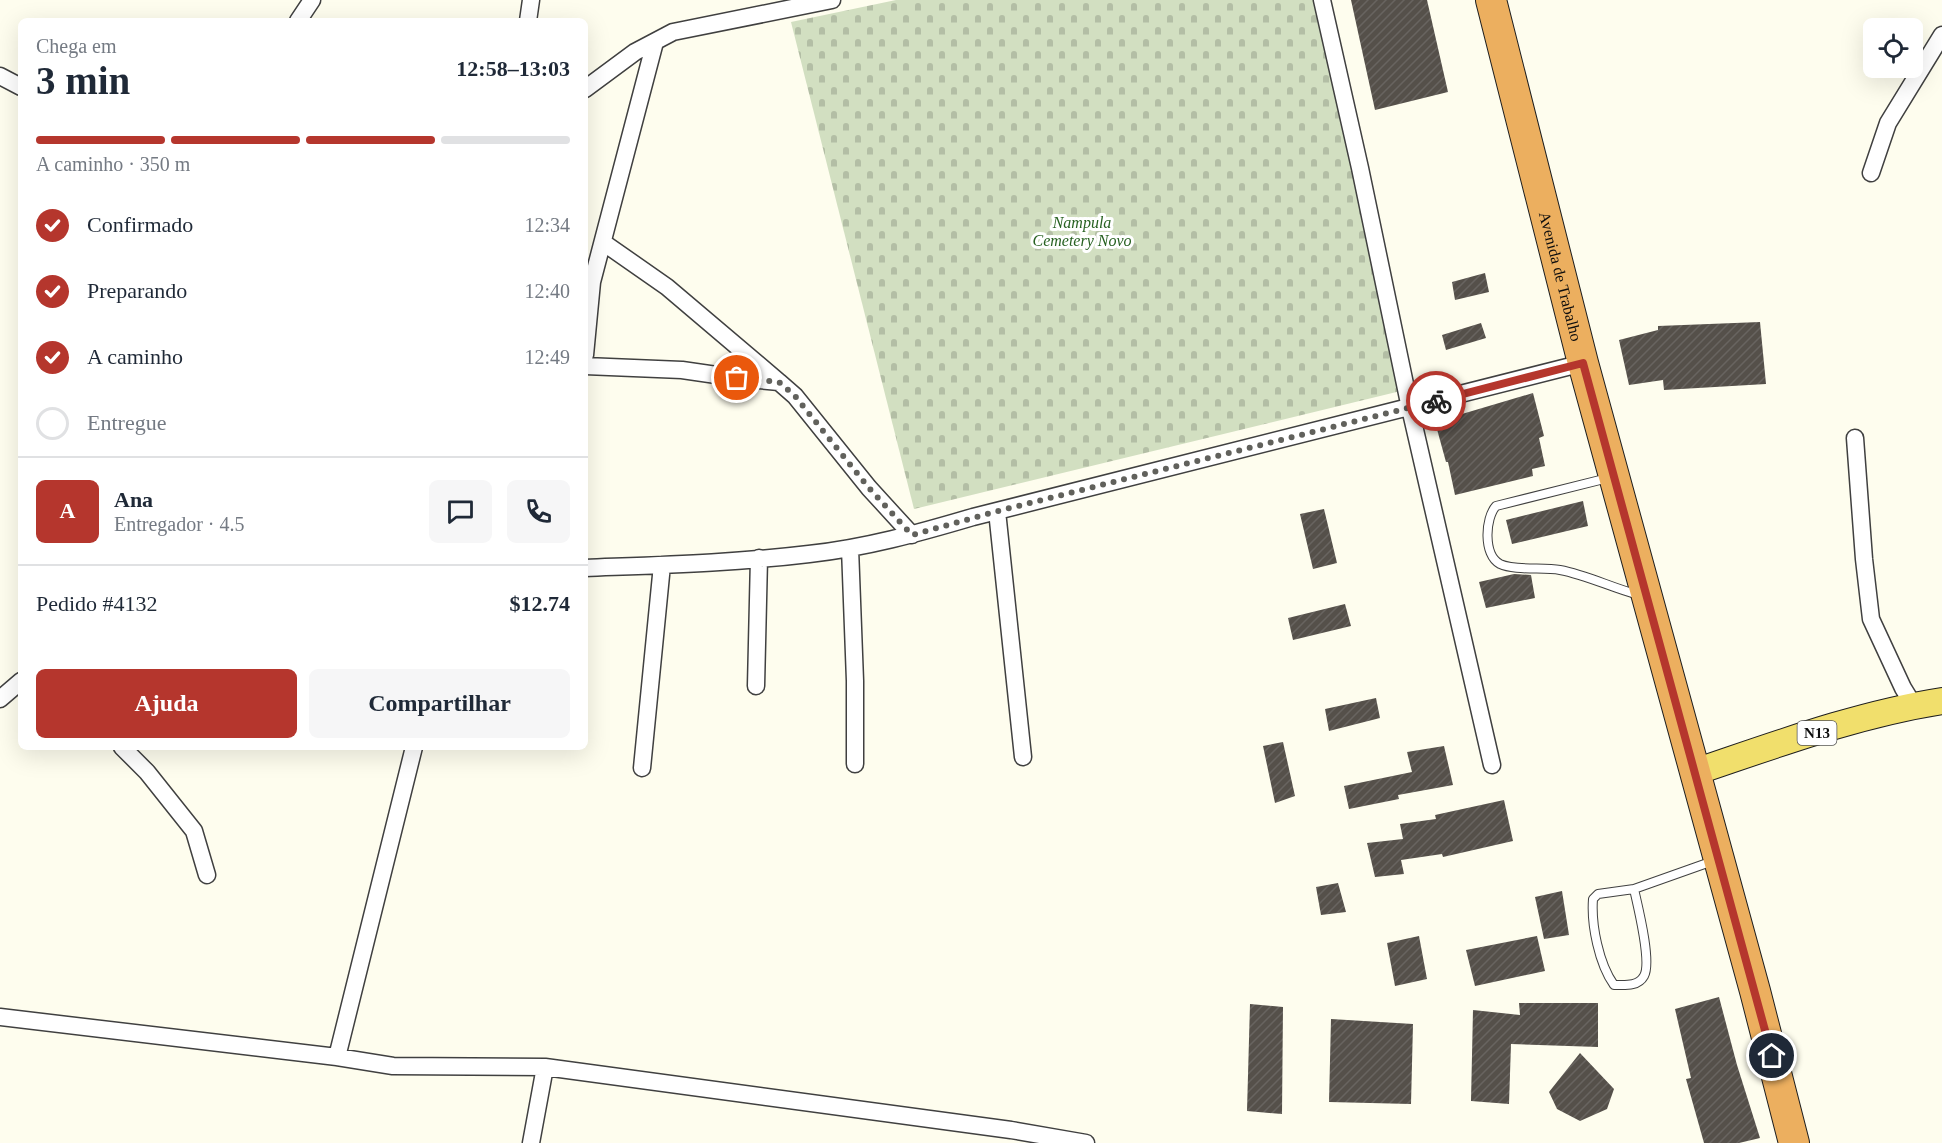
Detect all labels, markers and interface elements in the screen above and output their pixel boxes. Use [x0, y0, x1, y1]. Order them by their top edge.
map controls [1863, 18, 1923, 78]
button: locate [1863, 18, 1923, 78]
text: Chega em [36, 35, 117, 57]
text: 12:58–13:03 [456, 56, 570, 81]
text: 3 min [36, 59, 130, 102]
text: A caminho · 350 m [36, 153, 190, 175]
icon: check [36, 209, 69, 242]
street label: Avenida de Trabalho [1536, 210, 1586, 343]
text: Confirmado [87, 212, 193, 237]
text: 12:34 [524, 214, 570, 236]
park label: Nampula Cemetery Novo [1032, 214, 1132, 250]
icon: check [36, 275, 69, 308]
text: Preparando [87, 278, 187, 303]
text: 12:40 [524, 280, 570, 302]
icon: check [36, 341, 69, 374]
text: A caminho [87, 344, 183, 369]
text: 12:49 [524, 346, 570, 368]
pin [711, 352, 762, 403]
icon: bag [720, 361, 753, 394]
courier [1406, 371, 1466, 431]
icon: bike [1420, 385, 1453, 418]
text: Entregue [87, 410, 166, 435]
button: chat [429, 480, 492, 543]
button: phone [507, 480, 570, 543]
text: Ana [114, 487, 153, 512]
text: A [60, 498, 75, 523]
text: Entregador · 4.5 [114, 513, 245, 535]
text: Pedido #4132 [36, 591, 158, 616]
text: $12.74 [510, 591, 570, 616]
button: Ajuda [36, 669, 297, 738]
button: Compartilhar [309, 669, 570, 738]
road number: N13 [1798, 721, 1836, 745]
pin [1746, 1030, 1797, 1081]
icon: home [1755, 1039, 1788, 1072]

